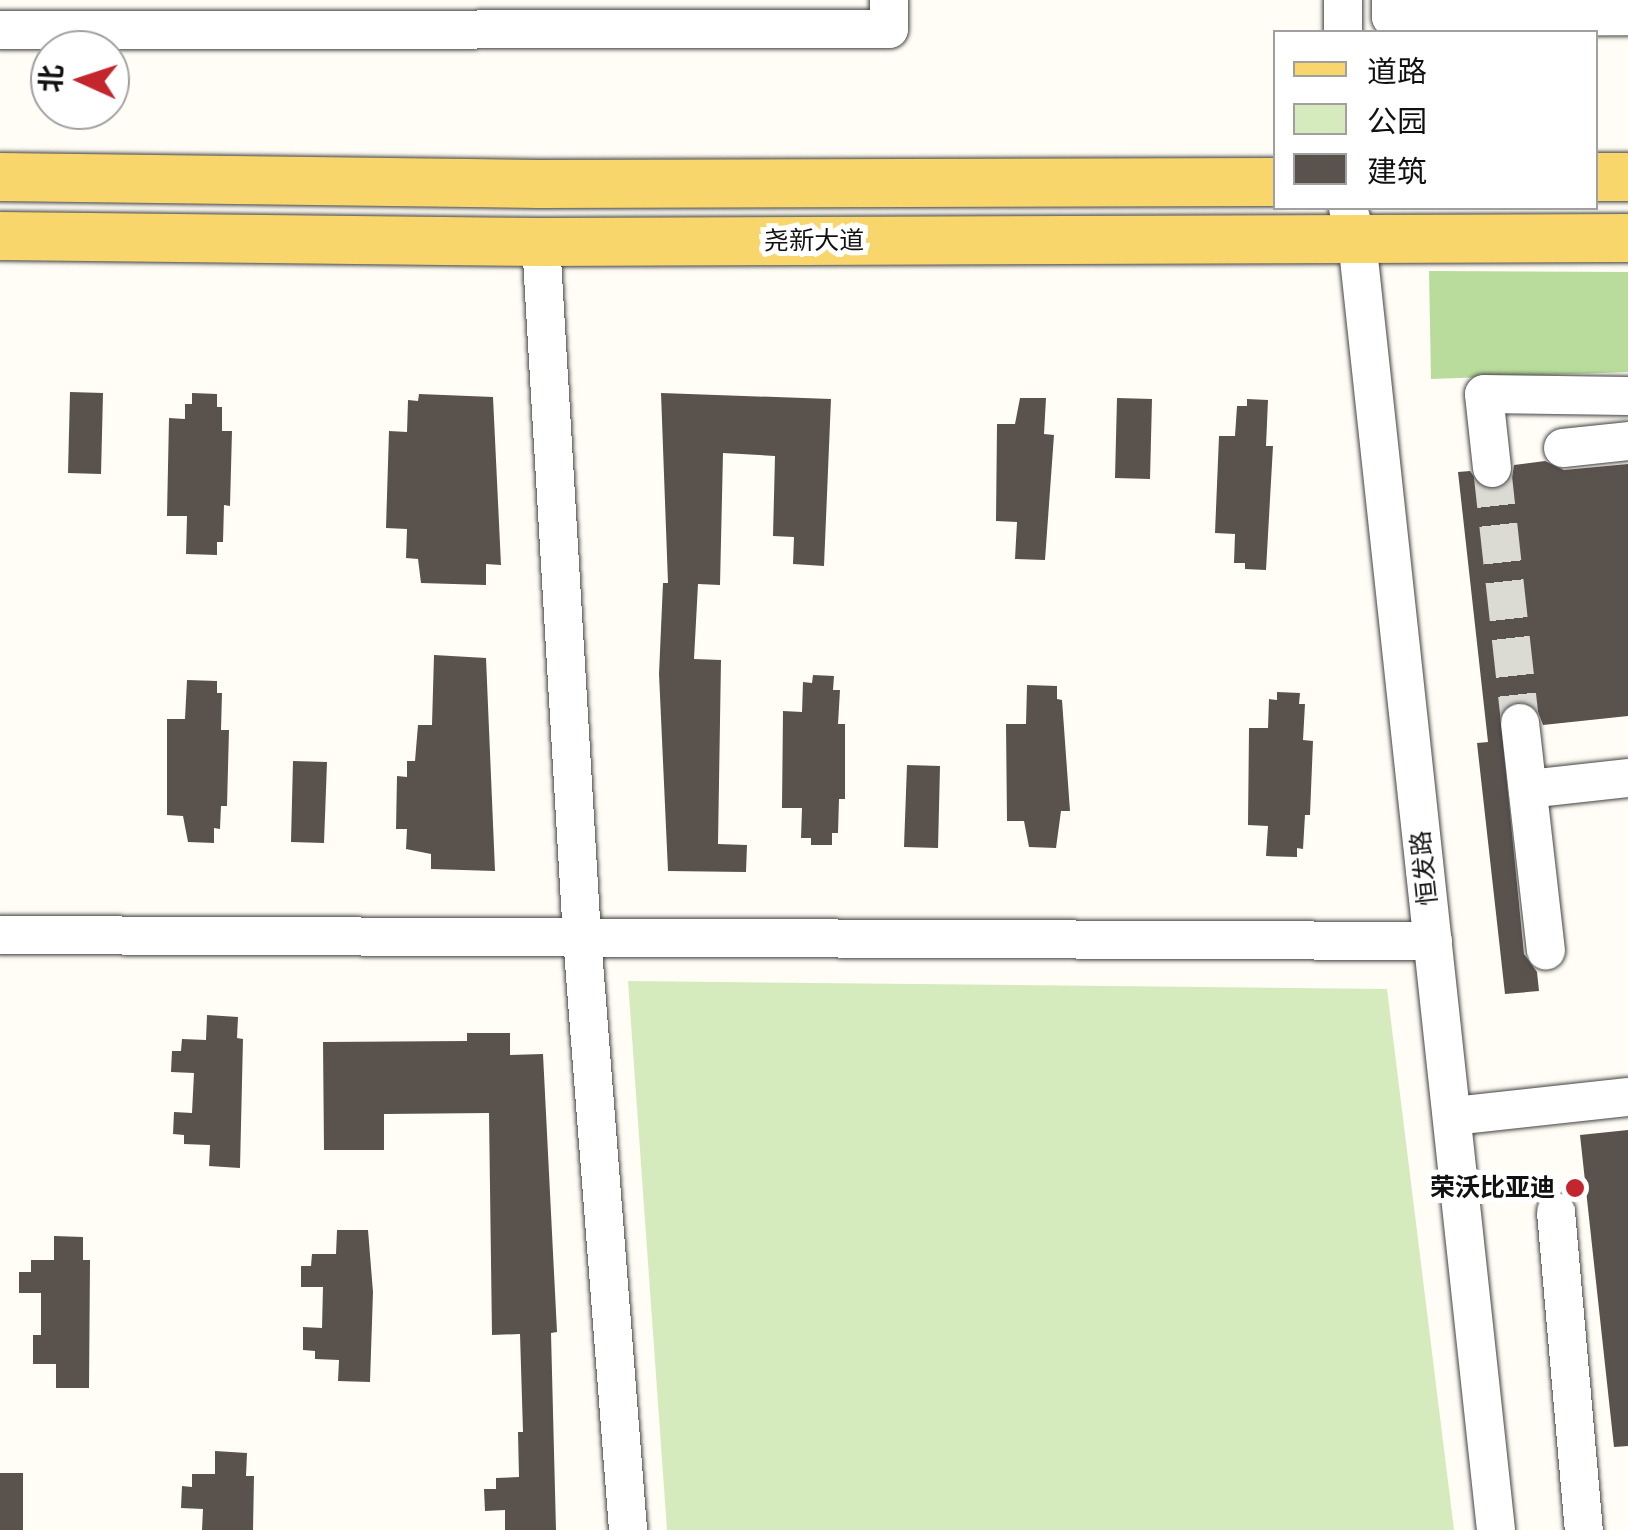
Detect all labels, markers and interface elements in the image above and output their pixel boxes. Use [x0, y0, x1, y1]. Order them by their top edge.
north arrow [30, 30, 130, 130]
legend [1273, 30, 1598, 210]
text: 道路 [1367, 53, 1427, 90]
text: 北 [33, 64, 70, 93]
text: 公园 [1367, 103, 1427, 140]
text: 建筑 [1367, 153, 1427, 190]
street label: 尧新大道 [764, 226, 864, 256]
street label: 恒发路 [1406, 829, 1444, 907]
place label: 荣沃比亚迪 [1430, 1173, 1555, 1203]
marker: 荣沃比亚迪 [1564, 1177, 1586, 1199]

